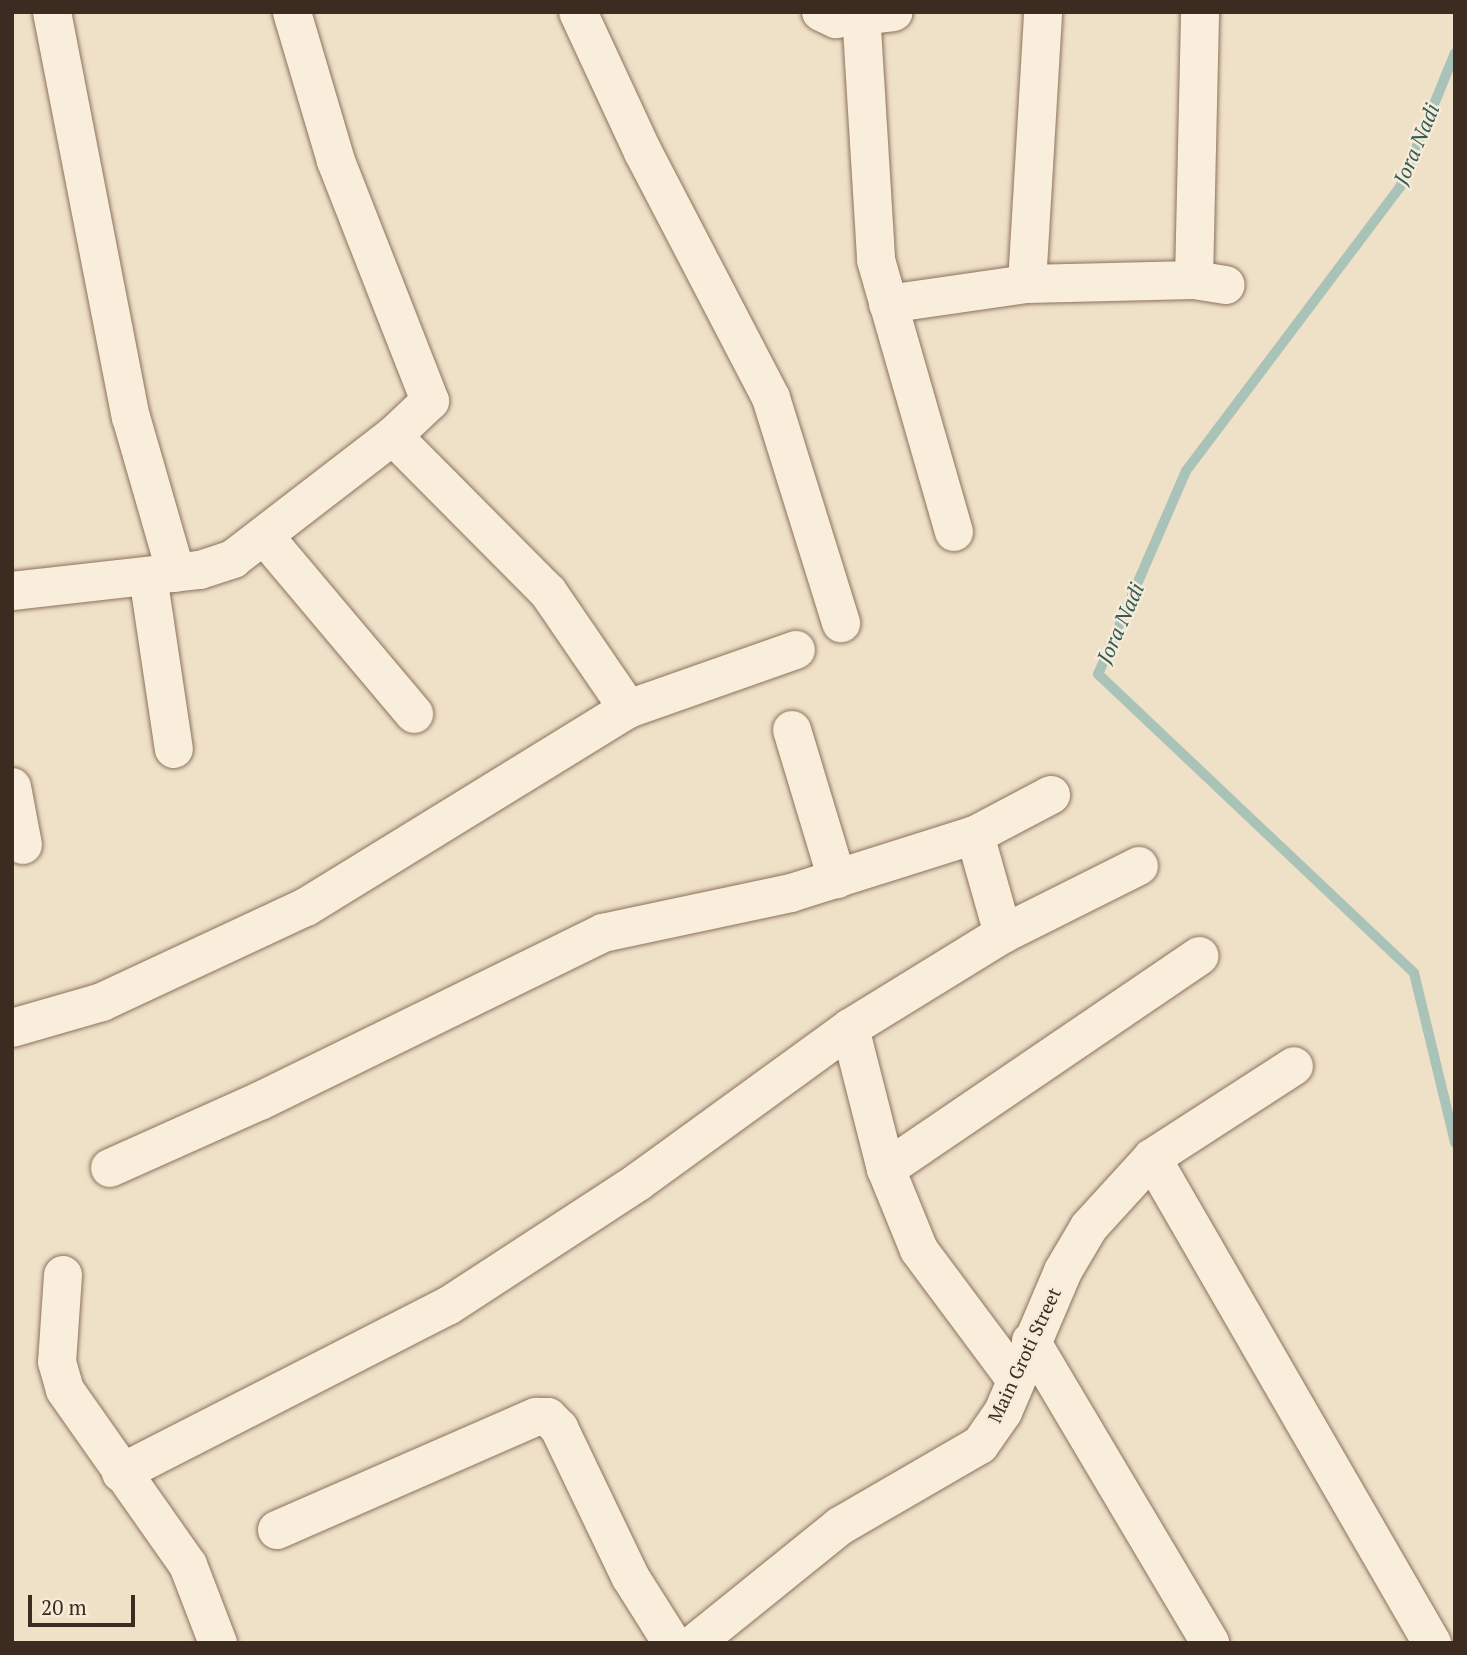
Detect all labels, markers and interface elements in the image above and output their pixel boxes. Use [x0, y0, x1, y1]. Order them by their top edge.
water label: Jora Nadi [1388, 100, 1444, 188]
water label: Jora Nadi [1091, 579, 1149, 667]
street label: Main Groti Street [983, 1284, 1065, 1426]
scale bar [32, 1582, 138, 1626]
text: 20 m [41, 1593, 87, 1621]

